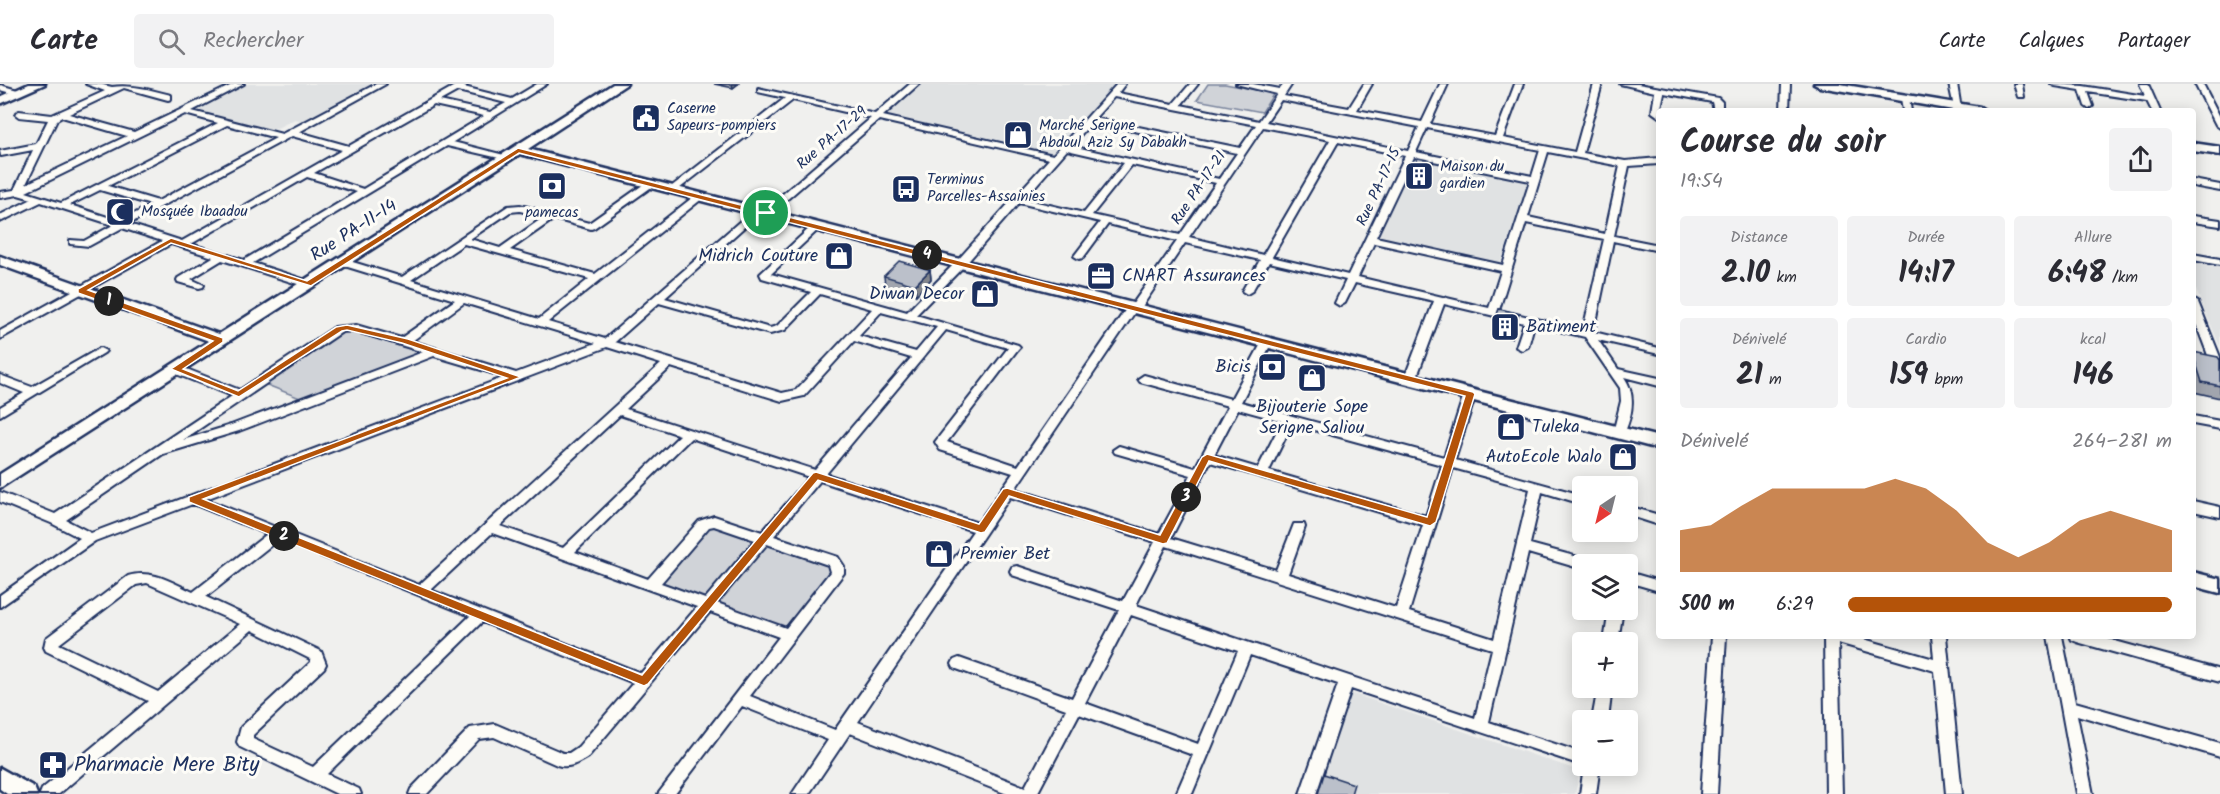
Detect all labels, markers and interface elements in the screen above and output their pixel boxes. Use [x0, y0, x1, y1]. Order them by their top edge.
search box [134, 14, 554, 68]
text: Carte [30, 19, 98, 64]
text: Rechercher [203, 24, 303, 59]
icon: search [155, 25, 188, 58]
text: Carte [1938, 25, 1985, 58]
text: Calques [2018, 25, 2084, 58]
text: Partager [2117, 25, 2190, 58]
place label: Caserne Sapeurs-pompiers [667, 97, 777, 138]
street label: Rue PA-17-29 [791, 100, 873, 176]
public building icon: Caserne Sapeurs-pompiers [630, 102, 662, 134]
place label: Marché Serigne Abdoul Aziz Sy Dabakh [1039, 114, 1187, 155]
text: Course du soir [1680, 117, 1885, 170]
shop icon: Marché Serigne Abdoul Aziz Sy Dabakh [1002, 119, 1034, 151]
button: share [2109, 128, 2172, 191]
street label: Rue PA-17-15 [1350, 143, 1408, 230]
street label: Rue PA-17-21 [1165, 146, 1233, 230]
place label: Maison du gardien [1439, 155, 1504, 196]
building icon: Maison du gardien [1403, 160, 1435, 192]
text: 19:54 [1680, 166, 1723, 198]
place label: Terminus Parcelles-Assainies [927, 168, 1046, 209]
bank icon: pamecas [536, 170, 568, 202]
bus stop icon: Terminus Parcelles-Assainies [890, 173, 922, 205]
pin [740, 187, 791, 238]
street label: Rue PA-11-14 [305, 192, 403, 270]
mosque icon: Mosquée Ibaadou [104, 196, 136, 228]
icon: arrive [749, 196, 782, 229]
place label: Mosquée Ibaadou [141, 200, 248, 224]
place label: pamecas [525, 201, 579, 225]
text: Distance [1730, 225, 1788, 250]
text: Durée [1907, 225, 1945, 250]
text: Allure [2074, 225, 2112, 250]
shop icon: Midrich Couture [823, 240, 855, 272]
pin: 4 [912, 240, 942, 270]
place label: Midrich Couture [698, 242, 818, 271]
text: 4 [923, 242, 931, 267]
text: 2.10 [1721, 250, 1770, 298]
text: 14:17 [1898, 250, 1954, 298]
text: 6:48 [2048, 250, 2106, 298]
office icon: CNART Assurances [1085, 260, 1117, 292]
place label: CNART Assurances [1122, 262, 1266, 291]
text: km [1770, 265, 1797, 290]
text: /km [2106, 265, 2138, 290]
shop icon: Diwan Decor [969, 278, 1001, 310]
place label: Diwan Decor [869, 280, 965, 309]
pin: 1 [94, 286, 124, 316]
text: 1 [107, 288, 111, 313]
building icon: Batiment [1489, 311, 1521, 343]
place label: Batiment [1526, 313, 1597, 342]
text: Dénivelé [1732, 327, 1786, 352]
text: Cardio [1905, 327, 1947, 352]
text: kcal [2080, 327, 2106, 352]
bank icon: Bicis [1256, 351, 1288, 383]
text: 21 [1736, 352, 1763, 400]
text: 159 [1889, 352, 1928, 400]
text: 146 [2072, 352, 2114, 400]
place label: Bicis [1215, 353, 1251, 382]
shop icon: Bijouterie Sope Serigne Saliou [1296, 362, 1328, 394]
text: m [1763, 367, 1782, 392]
text: bpm [1928, 367, 1963, 392]
place label: Bijouterie Sope Serigne Saliou [1256, 393, 1368, 443]
shop icon: Tuleka [1495, 411, 1527, 443]
place label: Tuleka [1532, 413, 1580, 442]
text: Dénivelé [1680, 426, 1748, 458]
text: 264–281 m [2072, 426, 2172, 458]
shop icon: AutoEcole Walo [1607, 441, 1639, 473]
place label: AutoEcole Walo [1486, 443, 1602, 472]
north arrow [1572, 476, 1638, 542]
map controls [1572, 476, 1638, 776]
pin: 3 [1171, 482, 1201, 512]
text: 3 [1182, 484, 1190, 509]
pin: 2 [269, 521, 299, 551]
text: 2 [279, 523, 289, 548]
shop icon: Premier Bet [923, 538, 955, 570]
place label: Premier Bet [960, 540, 1051, 569]
button: layers [1572, 554, 1638, 620]
text: 500 m [1680, 589, 1735, 621]
text: 6:29 [1776, 589, 1813, 621]
button: + [1572, 632, 1638, 698]
button: − [1572, 710, 1638, 776]
pharmacy icon: Pharmacie Mere Bity [37, 749, 69, 781]
place label: Pharmacie Mere Bity [74, 749, 260, 782]

